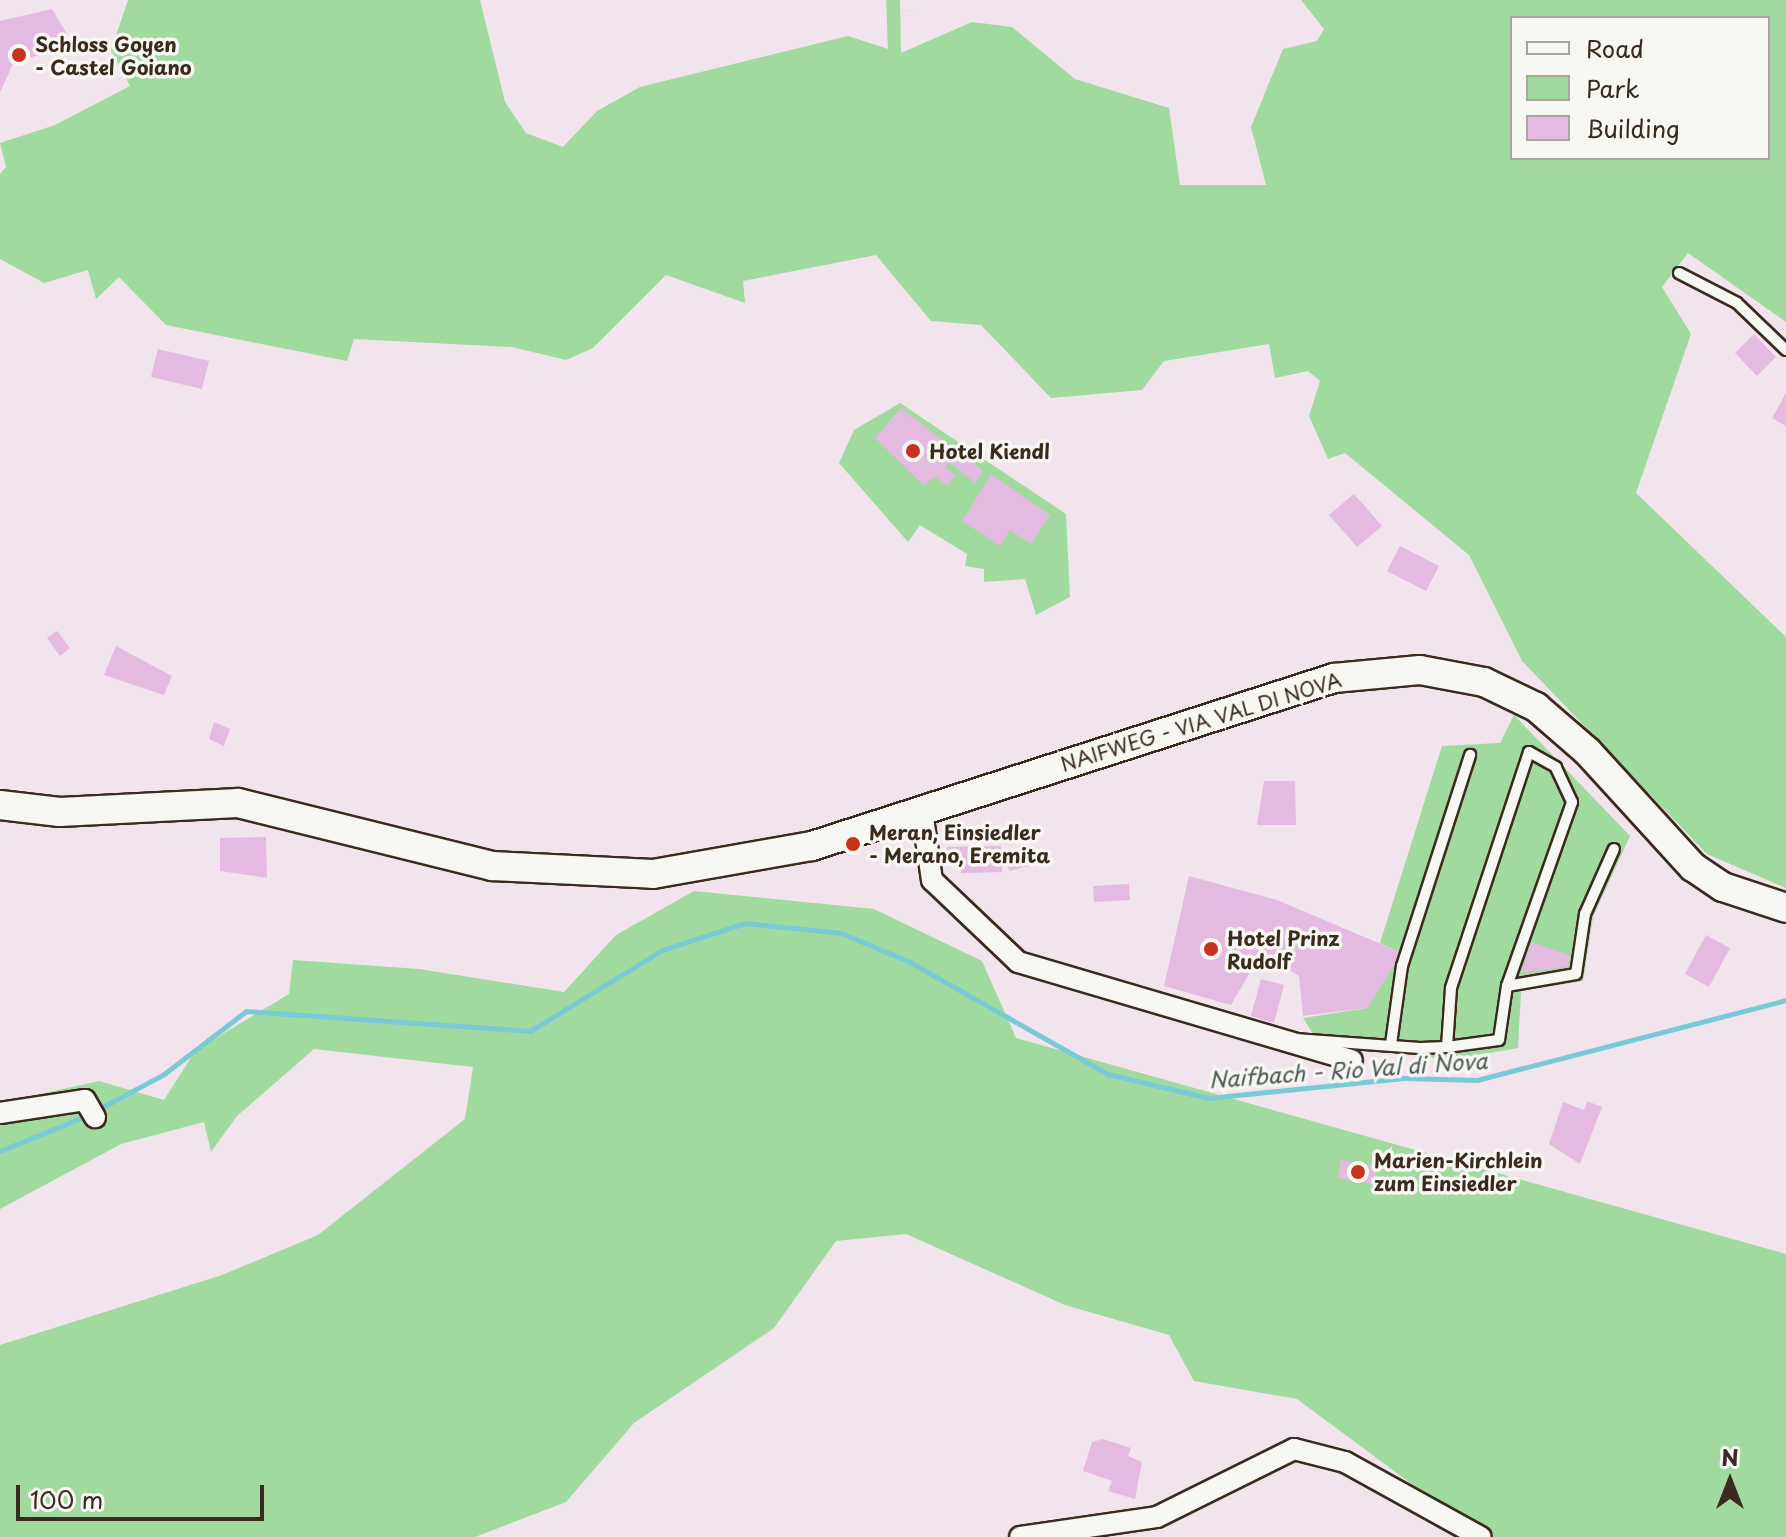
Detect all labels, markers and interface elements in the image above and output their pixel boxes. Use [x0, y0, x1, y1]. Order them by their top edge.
legend [1510, 16, 1770, 160]
text: Road [1586, 30, 1644, 66]
place label: Schloss Goyen - Castel Goiano [35, 32, 193, 79]
marker: Schloss Goyen - Castel Goiano [10, 46, 28, 64]
text: Park [1586, 70, 1640, 106]
text: Building [1586, 110, 1680, 146]
place label: Hotel Kiendl [929, 439, 1050, 463]
marker: Hotel Kiendl [904, 442, 922, 460]
street label: NAIFWEG - VIA VAL DI NOVA [1056, 667, 1346, 777]
place label: Meran, Einsiedler - Merano, Eremita [869, 820, 1052, 867]
marker: Meran, Einsiedler - Merano, Eremita [844, 835, 862, 853]
place label: Hotel Prinz Rudolf [1227, 926, 1340, 973]
marker: Hotel Prinz Rudolf [1202, 940, 1220, 958]
water label: Naifbach - Rio Val di Nova [1206, 1046, 1490, 1092]
place label: Marien-Kirchlein zum Einsiedler [1374, 1148, 1543, 1195]
marker: Marien-Kirchlein zum Einsiedler [1349, 1163, 1367, 1181]
text: N [1721, 1440, 1739, 1473]
north arrow [1690, 1441, 1770, 1521]
scale bar [20, 1469, 268, 1519]
text: 100 m [30, 1481, 103, 1517]

